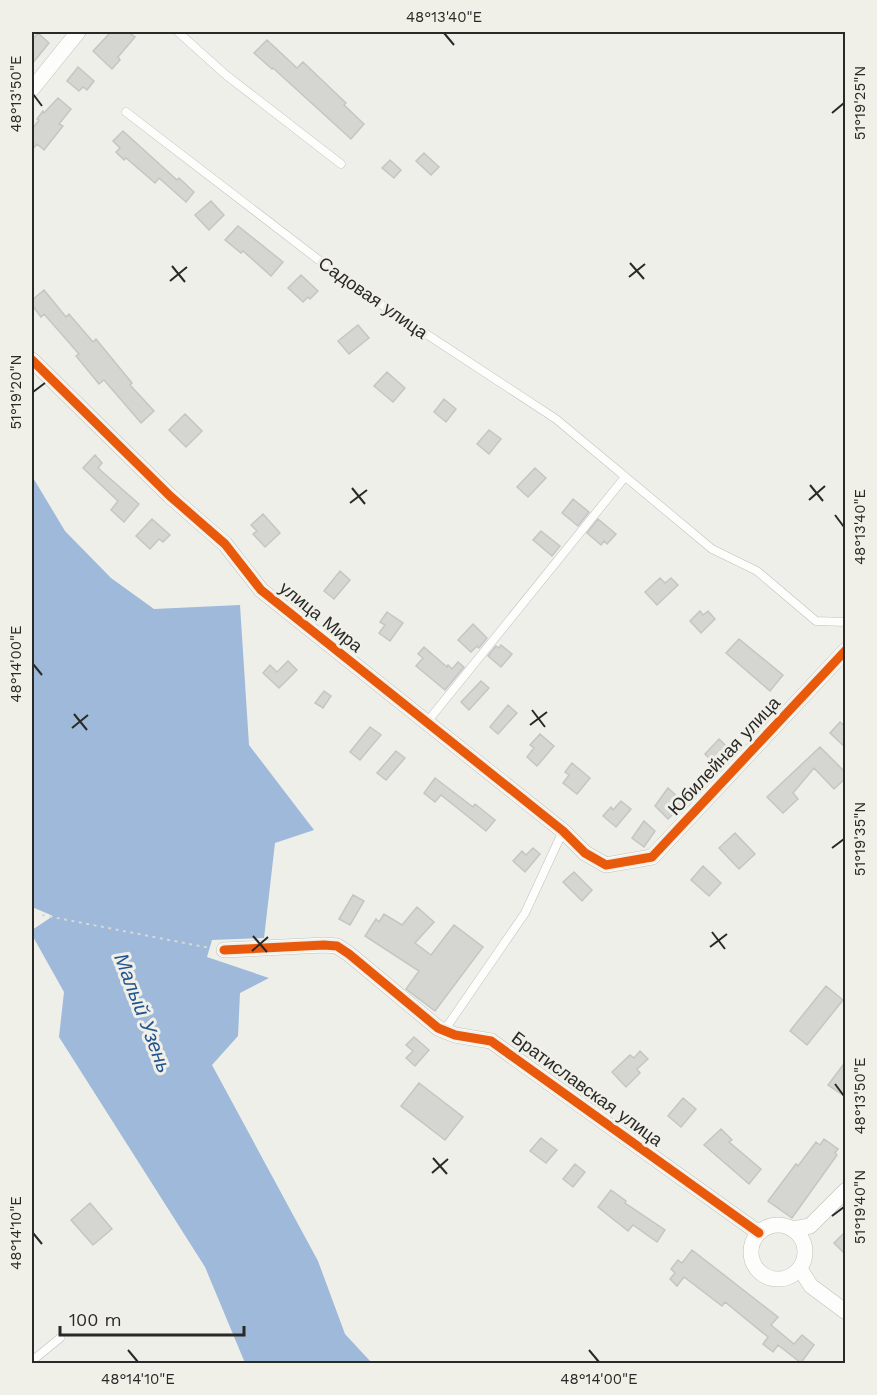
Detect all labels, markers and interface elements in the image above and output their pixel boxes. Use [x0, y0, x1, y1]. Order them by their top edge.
text: 48°13'40"E [406, 8, 482, 26]
text: 48°13'50"E [7, 55, 25, 133]
text: 51°19'25"N [851, 66, 869, 140]
street label: Садовая улица [315, 252, 433, 344]
text: 51°19'20"N [7, 354, 25, 430]
text: 48°13'40"E [851, 489, 869, 565]
street label: улица Мира [276, 577, 368, 657]
text: 48°14'00"E [7, 625, 25, 703]
street label: Юбилейная улица [663, 691, 785, 819]
text: 51°19'35"N [851, 802, 869, 876]
water label: Малый Узень [109, 950, 177, 1076]
street label: Братиславская улица [508, 1027, 668, 1151]
text: 48°13'50"E [851, 1057, 869, 1135]
text: 51°19'40"N [851, 1170, 869, 1244]
text: 48°14'10"E [7, 1196, 25, 1270]
scale bar [60, 1299, 244, 1337]
text: 100 m [69, 1309, 122, 1330]
text: 48°14'10"E [101, 1370, 175, 1388]
text: 48°14'00"E [560, 1370, 638, 1388]

